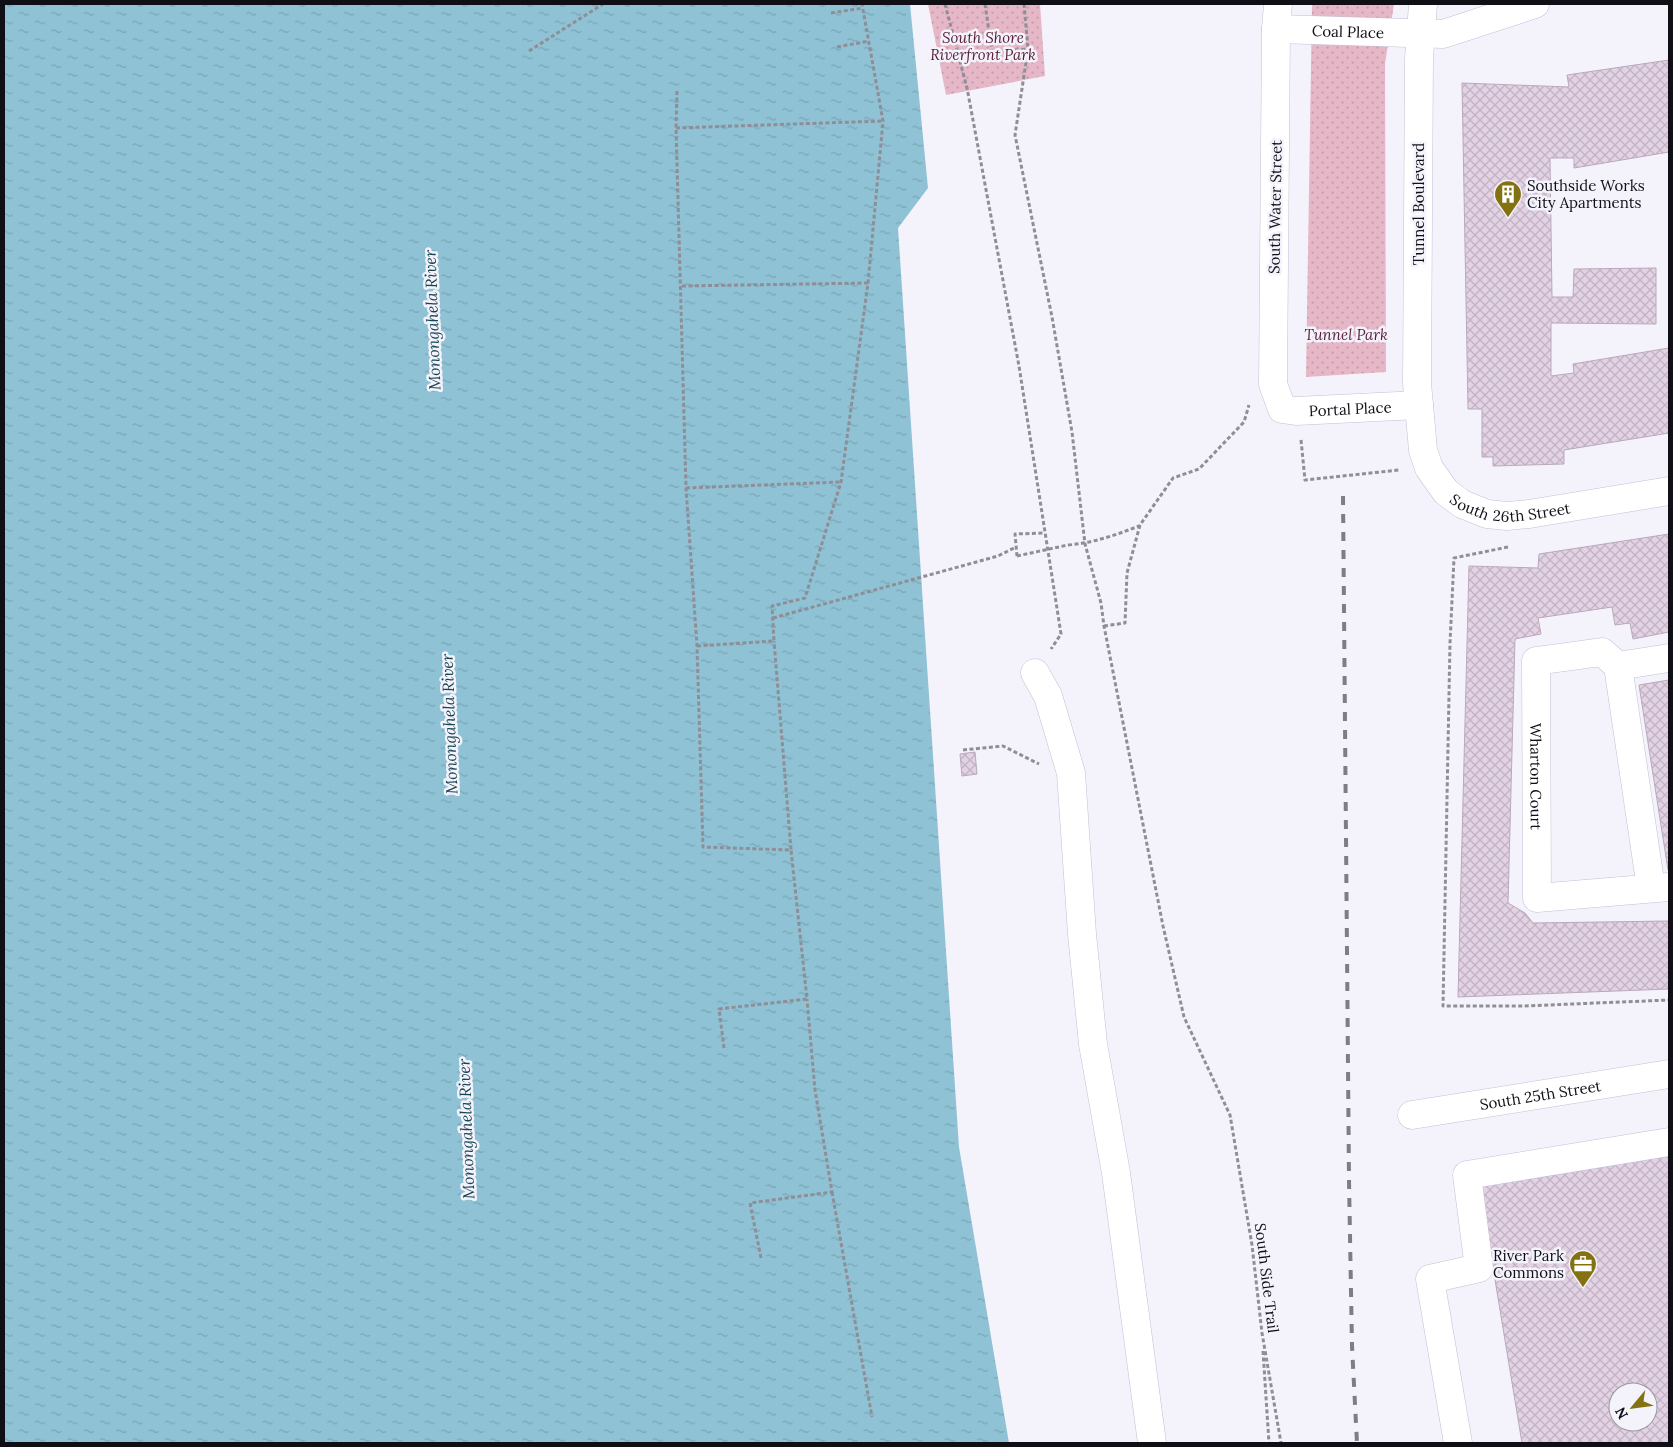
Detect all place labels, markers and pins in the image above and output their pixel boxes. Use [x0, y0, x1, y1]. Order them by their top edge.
place label: Southside Works City Apartments [1527, 176, 1645, 212]
building icon: Southside Works City Apartments [1493, 179, 1523, 218]
place label: River Park Commons [1493, 1246, 1564, 1282]
office icon: River Park Commons [1568, 1249, 1598, 1288]

